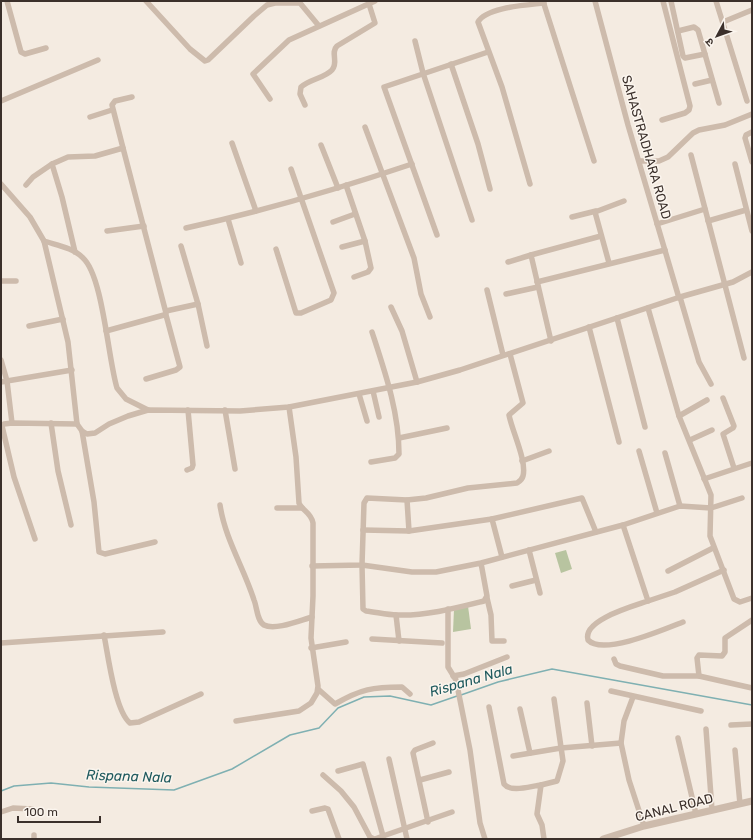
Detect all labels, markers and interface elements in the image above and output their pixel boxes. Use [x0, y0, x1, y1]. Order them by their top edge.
north arrow [697, 16, 737, 56]
text: उ [702, 35, 717, 49]
street label: SAHASTRADHARA ROAD [619, 73, 674, 221]
water label: Rispana Nala [427, 660, 515, 701]
water label: Rispana Nala [86, 767, 172, 786]
street label: CANAL ROAD [633, 791, 715, 824]
scale bar [18, 798, 100, 824]
text: 100 m [24, 805, 58, 819]

